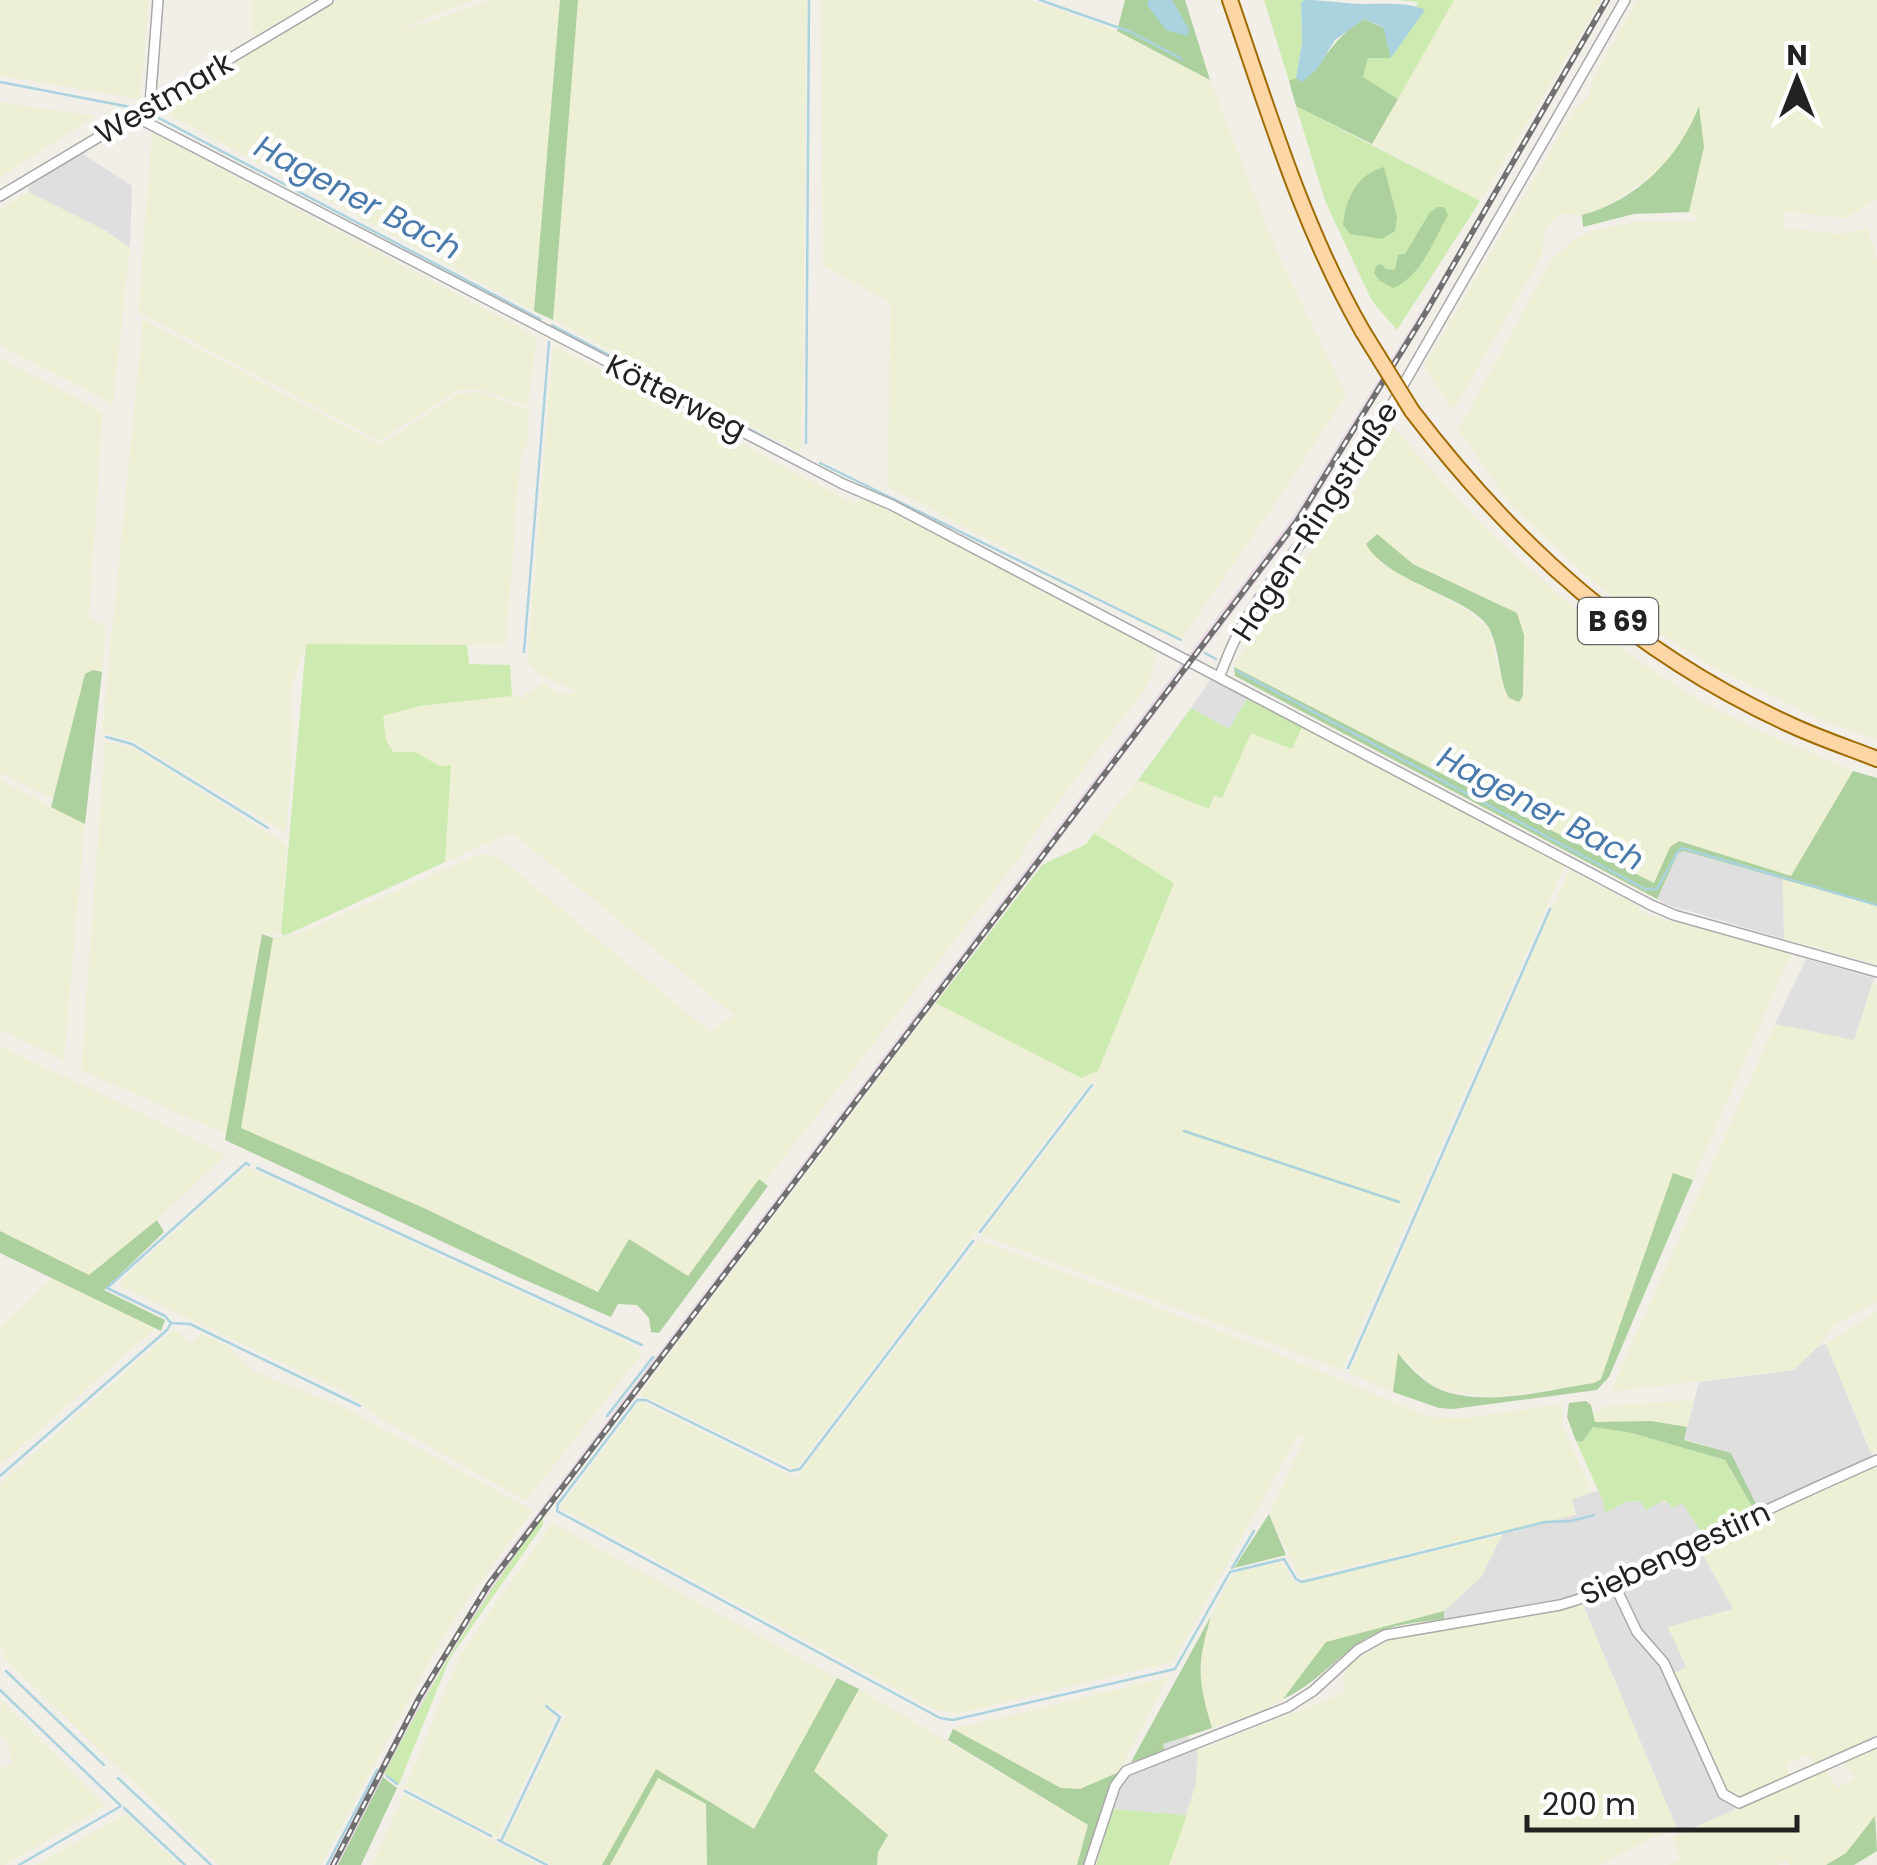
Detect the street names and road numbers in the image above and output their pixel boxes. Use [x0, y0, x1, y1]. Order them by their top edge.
street label: Westmark [87, 41, 241, 155]
street label: Kötterweg [598, 343, 754, 451]
street label: Hagen-Ringstraße [1221, 393, 1409, 649]
road number: B 69 [1578, 598, 1658, 644]
street label: Siebengestirn [1573, 1490, 1777, 1616]

